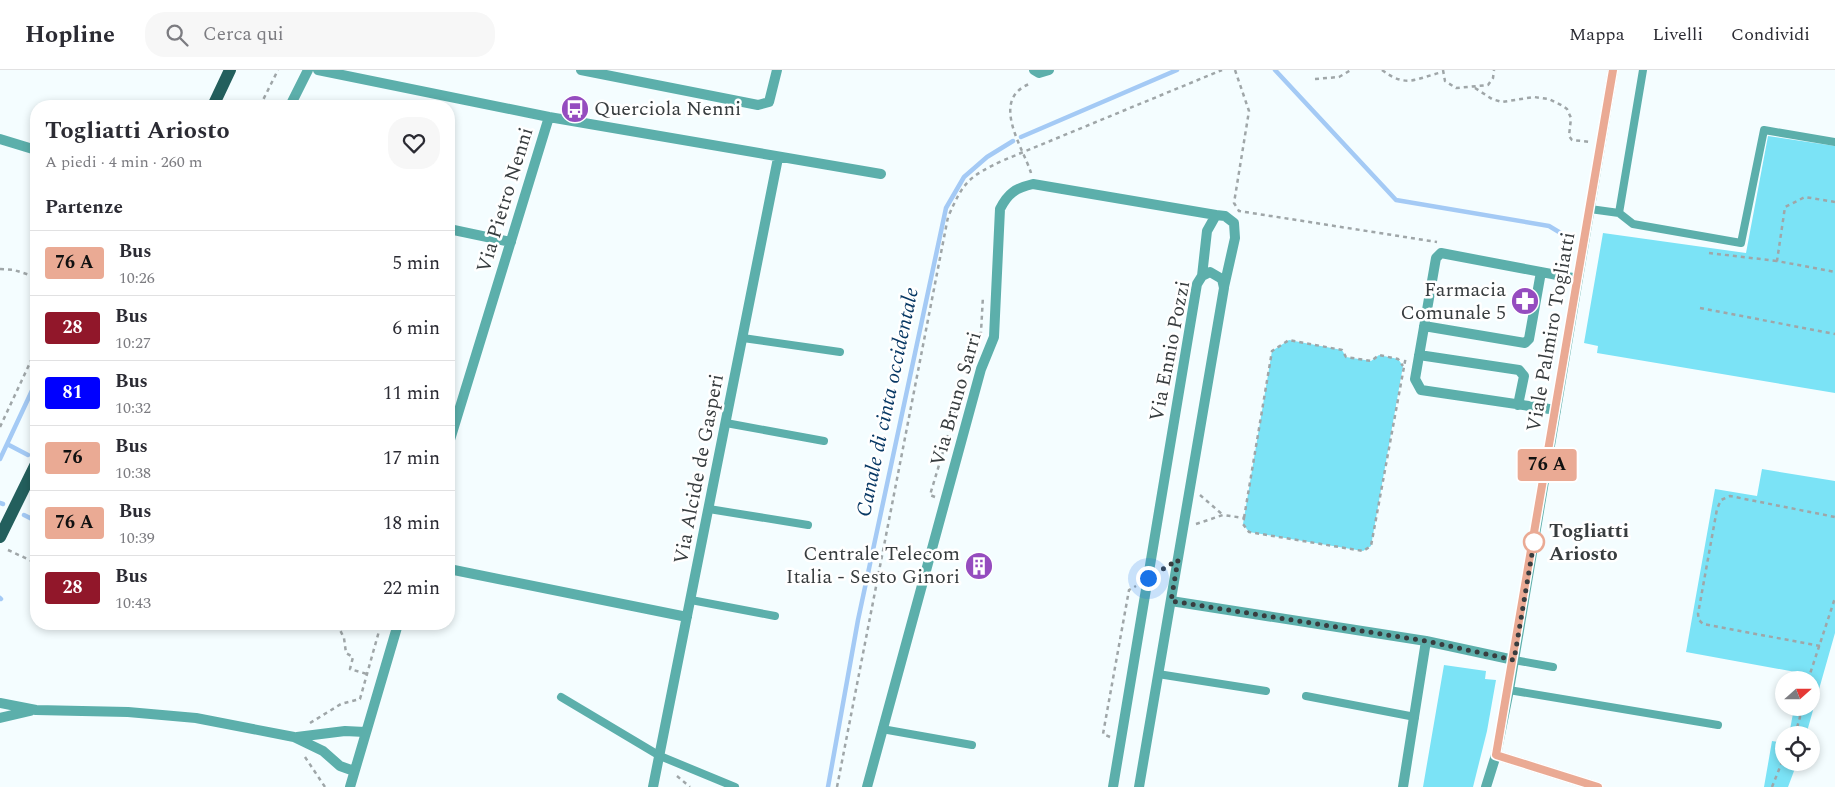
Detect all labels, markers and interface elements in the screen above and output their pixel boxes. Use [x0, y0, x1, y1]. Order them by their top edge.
search box [145, 12, 495, 57]
text: Hopline [25, 17, 115, 53]
text: Cerca qui [203, 20, 284, 49]
icon: search [163, 21, 191, 49]
text: Mappa [1569, 21, 1624, 48]
text: Livelli [1652, 21, 1703, 48]
text: Condividi [1731, 21, 1810, 48]
bus stop icon: Querciola Nenni [560, 94, 590, 124]
place label: Querciola Nenni [594, 94, 741, 124]
text: Togliatti Ariosto [45, 113, 230, 149]
button: heart [388, 117, 440, 169]
street label: Via Pietro Nenni [469, 124, 541, 276]
text: A piedi · 4 min · 260 m [45, 150, 203, 174]
text: Partenze [45, 193, 123, 222]
street label: Viale Palmiro Togliatti [1519, 230, 1583, 434]
text: Bus [119, 237, 152, 266]
text: 76 A [55, 249, 94, 276]
text: 5 min [392, 249, 440, 278]
text: 10:26 [119, 266, 155, 290]
place label: Farmacia Comunale 5 [1400, 275, 1506, 328]
street label: Via Ennio Pozzi [1142, 278, 1198, 424]
water label: Canale di cinta occidentale [848, 284, 928, 520]
pharmacy icon: Farmacia Comunale 5 [1510, 286, 1540, 316]
text: Bus [115, 302, 148, 331]
text: 28 [62, 314, 83, 341]
text: 6 min [392, 314, 440, 343]
street label: Via Bruno Sarri [922, 328, 990, 470]
text: 10:27 [115, 331, 151, 355]
text: Bus [115, 367, 148, 396]
street label: Via Alcide de Gasperi [666, 371, 732, 567]
text: 81 [62, 379, 83, 406]
text: 11 min [383, 379, 440, 408]
text: 10:32 [115, 396, 151, 420]
text: Bus [115, 432, 148, 461]
text: 76 [62, 444, 83, 471]
text: 17 min [383, 444, 440, 473]
line badge: 76 A [1512, 449, 1582, 481]
text: 76 A [1528, 451, 1566, 478]
text: 10:38 [115, 461, 151, 485]
text: Bus [119, 497, 152, 526]
text: 76 A [55, 509, 94, 536]
text: 18 min [383, 509, 440, 538]
place label: Togliatti Ariosto [1549, 516, 1629, 569]
text: 10:39 [119, 526, 155, 550]
marker: Togliatti Ariosto [1523, 531, 1545, 553]
place label: Centrale Telecom Italia - Sesto Ginori [786, 539, 960, 592]
building icon: Centrale Telecom Italia - Sesto Ginori [964, 551, 994, 581]
text: Bus [115, 562, 148, 591]
your location [1136, 566, 1161, 591]
text: 28 [62, 574, 83, 601]
text: 22 min [383, 574, 440, 603]
text: 10:43 [115, 591, 151, 615]
north arrow [1775, 671, 1820, 716]
map controls [1775, 671, 1820, 771]
button: locate [1775, 726, 1820, 771]

